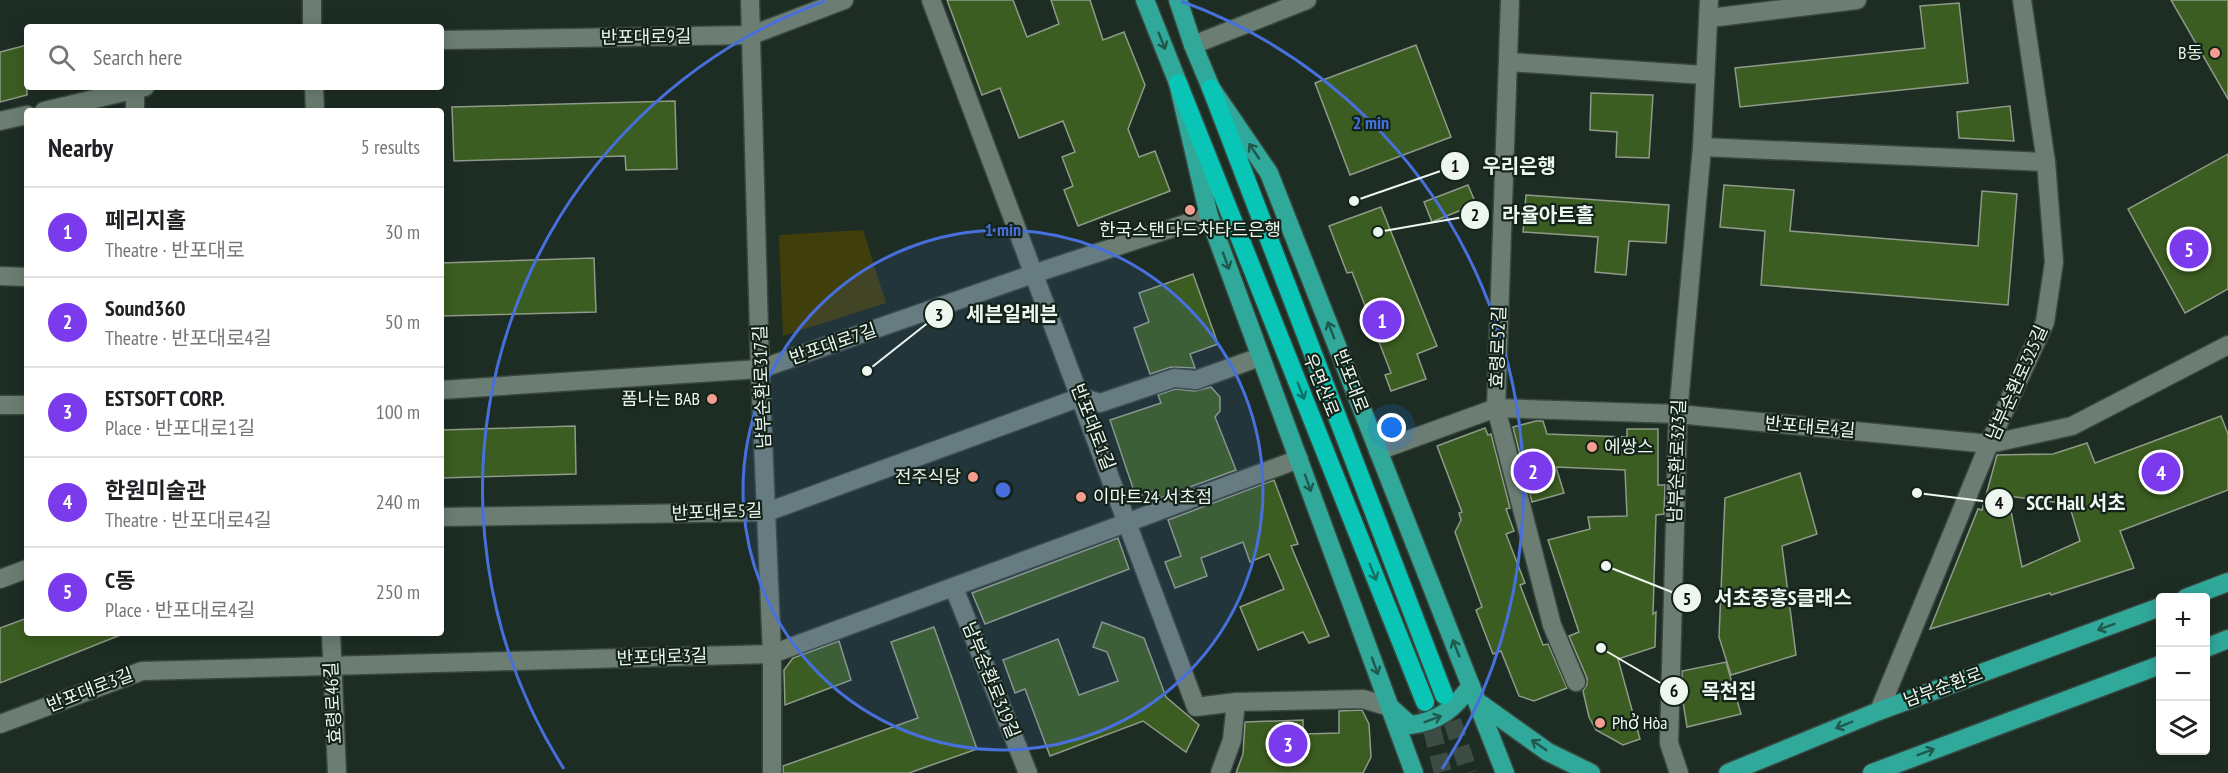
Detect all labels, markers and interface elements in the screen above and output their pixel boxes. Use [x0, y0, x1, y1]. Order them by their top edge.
search box [24, 24, 444, 90]
street label: 반포대로9길 [600, 24, 692, 49]
one-way arrow [1157, 32, 1168, 50]
icon: search [45, 41, 78, 74]
place label: B동 [2178, 41, 2203, 64]
text: Search here [93, 43, 182, 71]
marker: B동 [2208, 46, 2222, 60]
text: 2 min [1353, 111, 1389, 134]
text: Nearby [48, 131, 113, 164]
text: 5 results [361, 134, 420, 160]
one-way arrow [1248, 143, 1260, 160]
callout: 우리은행 [1440, 147, 1568, 185]
text: 우리은행 [1482, 153, 1556, 179]
text: 1 [1451, 154, 1459, 177]
callout: 라율아트홀 [1460, 196, 1606, 234]
text: 라율아트홀 [1502, 202, 1594, 228]
marker: 한국스탠다드차타드은행 [1183, 203, 1197, 217]
text: 2 [1471, 203, 1479, 226]
text: 페리지홀 [105, 206, 186, 234]
text: 1 min [985, 218, 1021, 241]
place label: 한국스탠다드차타드은행 [1099, 218, 1281, 241]
text: 1 [63, 219, 72, 245]
text: 30 m [385, 219, 420, 245]
pin: 5 [2170, 226, 2208, 272]
text: Theatre · 반포대로 [105, 237, 245, 263]
one-way arrow [1221, 251, 1232, 270]
text: Sound360 [105, 294, 185, 322]
callout: 세븐일레븐 [924, 295, 1070, 333]
pin: 1 [1362, 298, 1402, 342]
text: 세븐일레븐 [966, 301, 1058, 327]
text: 3 [935, 303, 943, 326]
street label: 효령로52길 [1485, 305, 1510, 389]
text: 2 [63, 309, 72, 335]
text: 50 m [385, 309, 420, 335]
street label: 반포대로7길 [786, 318, 880, 369]
one-way arrow [1325, 321, 1336, 340]
street label: 남부순환로325길 [1981, 322, 2052, 444]
text: Theatre · 반포대로4길 [105, 325, 272, 351]
street label: 남부순환로317길 [748, 325, 775, 449]
street label: 반포대로 [1329, 346, 1374, 416]
street label: 우면산로 [1298, 350, 1345, 420]
street label: 반포대로1길 [1066, 380, 1120, 473]
one-way arrow [1296, 381, 1307, 400]
text: ESTSOFT CORP. [105, 384, 225, 412]
place label: 폼나는 BAB [621, 387, 700, 410]
marker: 폼나는 BAB [705, 392, 719, 406]
text: 3 [63, 399, 72, 425]
text: 100 m [376, 399, 420, 425]
street label: 남부순환로323길 [1663, 399, 1690, 523]
street label: 반포대로4길 [1764, 411, 1856, 442]
your location [1377, 413, 1406, 442]
text: Place · 반포대로1길 [105, 415, 255, 441]
place label: 에쌍스 [1604, 435, 1654, 458]
marker: 에쌍스 [1585, 440, 1599, 454]
pin: 2 [1514, 448, 1552, 494]
pin: 4 [2142, 450, 2180, 494]
place label: 전주식당 [895, 465, 961, 488]
marker: 전주식당 [966, 470, 980, 484]
one-way arrow [1303, 473, 1314, 492]
text: 한원미술관 [105, 476, 206, 504]
centre of rings [993, 480, 1013, 500]
callout: SCC Hall 서초 [1984, 484, 2138, 522]
place label: 이마트24 서초점 [1093, 485, 1212, 508]
text: 4 [63, 489, 72, 515]
text: 240 m [376, 489, 420, 515]
marker: 이마트24 서초점 [1074, 490, 1088, 504]
text: SCC Hall 서초 [2026, 490, 2126, 516]
text: 4 [1995, 491, 2004, 514]
street label: 반포대로5길 [671, 498, 763, 525]
text: Theatre · 반포대로4길 [105, 507, 272, 533]
one-way arrow [1368, 562, 1379, 581]
text: C동 [105, 566, 135, 594]
text: 5 [63, 579, 72, 605]
text: 250 m [376, 579, 420, 605]
callout: 서초중흥S클래스 [1672, 579, 1864, 617]
text: 서초중흥S클래스 [1714, 585, 1852, 611]
text: 5 [1683, 587, 1691, 610]
map controls [2156, 593, 2210, 755]
button: + [2156, 593, 2210, 647]
text: Place · 반포대로4길 [105, 597, 255, 623]
street label: 남부순환로319길 [958, 618, 1025, 741]
one-way arrow [2097, 623, 2115, 634]
one-way arrow [1450, 639, 1461, 658]
street label: 반포대로3길 [616, 643, 708, 670]
button: − [2156, 647, 2210, 701]
one-way arrow [1371, 656, 1382, 675]
street label: 효령로46길 [319, 661, 346, 745]
street label: 남부순환로 [1900, 662, 1986, 711]
street label: 반포대로3길 [43, 663, 136, 717]
callout: 목천집 [1659, 672, 1768, 710]
text: 목천집 [1701, 678, 1757, 704]
text: 6 [1670, 679, 1678, 702]
button: layers [2156, 701, 2210, 755]
place label: Phở Hòa [1612, 711, 1667, 734]
one-way arrow [1424, 713, 1442, 724]
marker: Phở Hòa [1593, 716, 1607, 730]
one-way arrow [1836, 720, 1854, 731]
pin: 3 [1268, 722, 1308, 766]
one-way arrow [1531, 739, 1548, 751]
one-way arrow [1916, 746, 1935, 757]

